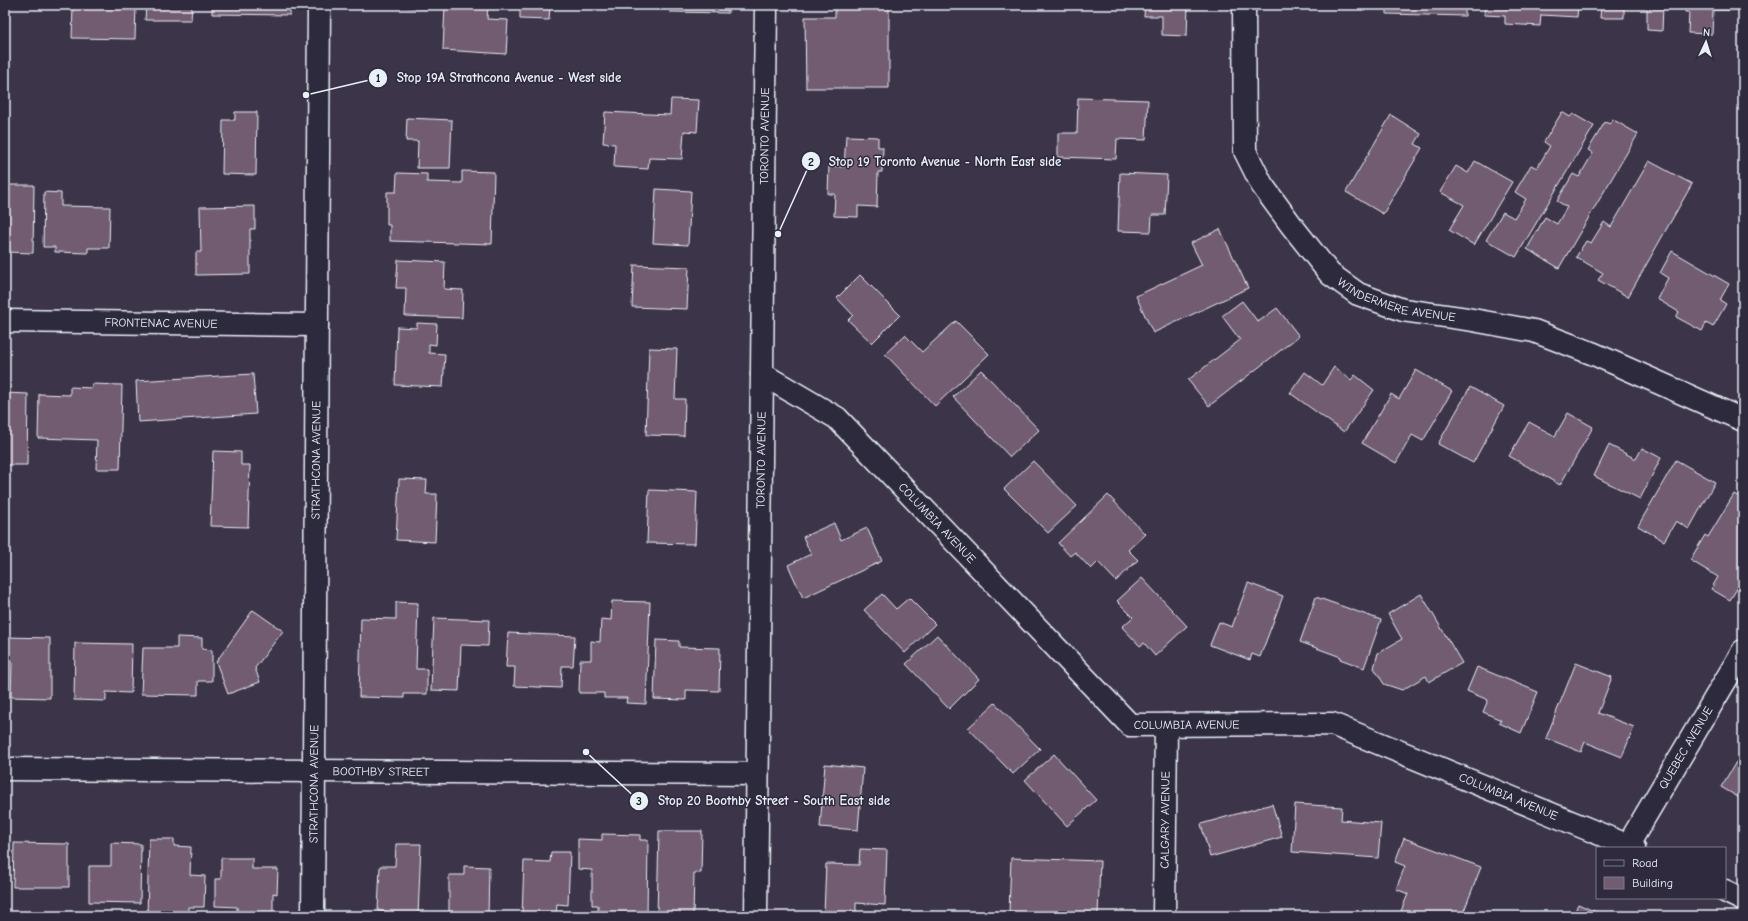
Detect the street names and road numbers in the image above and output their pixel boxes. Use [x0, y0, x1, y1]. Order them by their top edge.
street label: TORONTO AVENUE [757, 87, 772, 185]
street label: WINDERMERE AVENUE [1335, 275, 1456, 324]
street label: FRONTENAC AVENUE [104, 315, 218, 331]
street label: STRATHCONA AVENUE [309, 401, 323, 519]
street label: TORONTO AVENUE [753, 411, 769, 509]
street label: COLUMBIA AVENUE [896, 480, 979, 566]
street label: QUEBEC AVENUE [1656, 704, 1716, 792]
street label: COLUMBIA AVENUE [1134, 717, 1240, 732]
street label: STRATHCONA AVENUE [306, 725, 321, 843]
street label: BOOTHBY STREET [333, 764, 430, 779]
street label: COLUMBIA AVENUE [1457, 770, 1560, 823]
street label: CALGARY AVENUE [1157, 771, 1173, 869]

